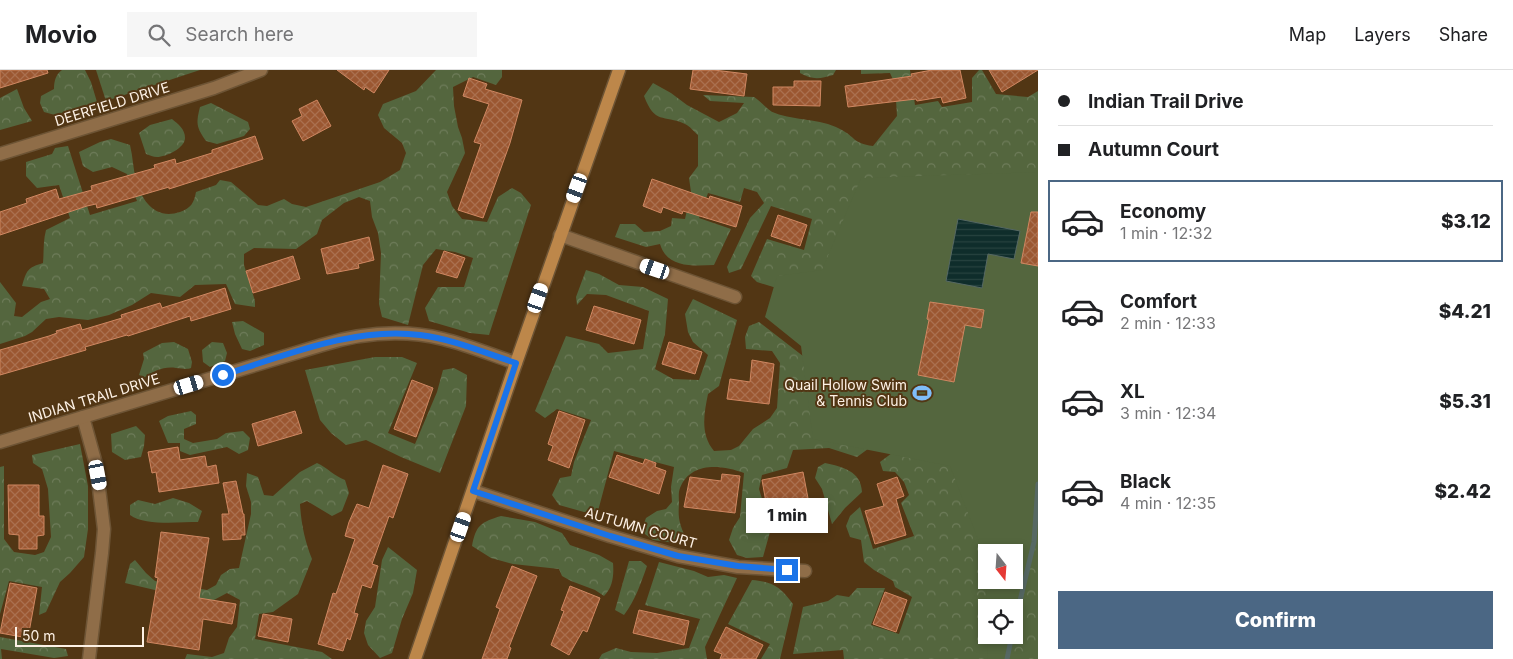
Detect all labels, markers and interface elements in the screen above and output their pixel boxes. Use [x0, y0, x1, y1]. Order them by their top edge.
search box [127, 12, 477, 57]
text: Movio [25, 20, 97, 49]
icon: search [145, 21, 173, 49]
text: Search here [185, 23, 294, 46]
text: Map [1289, 24, 1326, 45]
text: Layers [1354, 24, 1411, 45]
text: Share [1439, 24, 1488, 45]
street label: DEERFIELD DRIVE [52, 78, 171, 129]
text: Indian Trail Drive [1088, 90, 1244, 113]
text: Autumn Court [1088, 138, 1219, 161]
car [564, 171, 589, 205]
icon: car [1060, 199, 1105, 244]
text: Economy [1120, 200, 1206, 223]
text: $3.12 [1441, 210, 1491, 233]
text: 1 min · 12:32 [1120, 223, 1212, 243]
car [638, 257, 671, 281]
car [526, 281, 549, 315]
icon: car [1060, 289, 1105, 334]
text: Comfort [1120, 290, 1197, 313]
text: $4.21 [1439, 300, 1491, 323]
text: 2 min · 12:33 [1120, 313, 1216, 333]
route start [212, 364, 234, 386]
street label: INDIAN TRAIL DRIVE [26, 369, 162, 426]
car [172, 373, 205, 397]
place label: Quail Hollow Swim & Tennis Club [784, 376, 907, 409]
icon: car [1060, 379, 1105, 424]
text: XL [1120, 380, 1145, 403]
sports icon: Quail Hollow Swim & Tennis Club [911, 382, 933, 404]
text: $5.31 [1439, 390, 1491, 413]
text: 3 min · 12:34 [1120, 403, 1216, 423]
car [87, 459, 108, 491]
icon: car [1060, 469, 1105, 514]
text: Black [1120, 470, 1171, 493]
text: $2.42 [1434, 480, 1491, 503]
text: 4 min · 12:35 [1120, 493, 1216, 513]
callout: 1 min [746, 498, 828, 532]
street label: AUTUMN COURT [583, 503, 699, 552]
text: 1 min [767, 505, 807, 525]
car [449, 510, 472, 544]
north arrow [978, 544, 1022, 589]
map controls [978, 544, 1023, 644]
route end [776, 559, 798, 581]
button: Confirm [1058, 591, 1493, 649]
button: locate [978, 599, 1023, 644]
scale bar [15, 624, 144, 647]
text: 50 m [22, 627, 56, 644]

